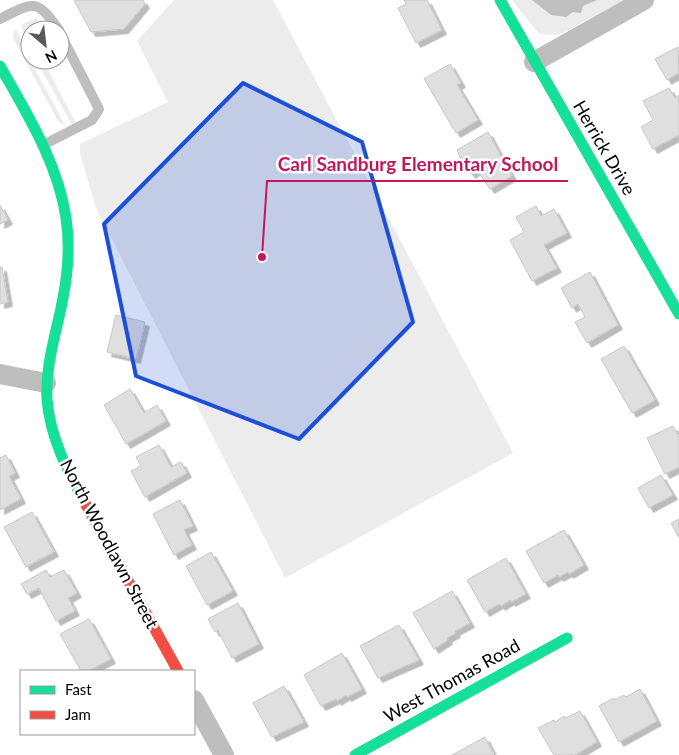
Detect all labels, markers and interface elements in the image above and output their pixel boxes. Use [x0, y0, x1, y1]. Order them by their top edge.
north arrow [20, 20, 70, 70]
text: N [43, 47, 60, 67]
street label: Herrick Drive [569, 96, 641, 199]
callout: Carl Sandburg Elementary School [267, 147, 568, 181]
text: Carl Sandburg Elementary School [278, 152, 558, 175]
street label: North Woodlawn Street [56, 455, 164, 632]
street label: West Thomas Road [380, 634, 523, 727]
legend [20, 670, 195, 735]
text: Fast [65, 680, 92, 698]
text: Jam [65, 705, 91, 723]

